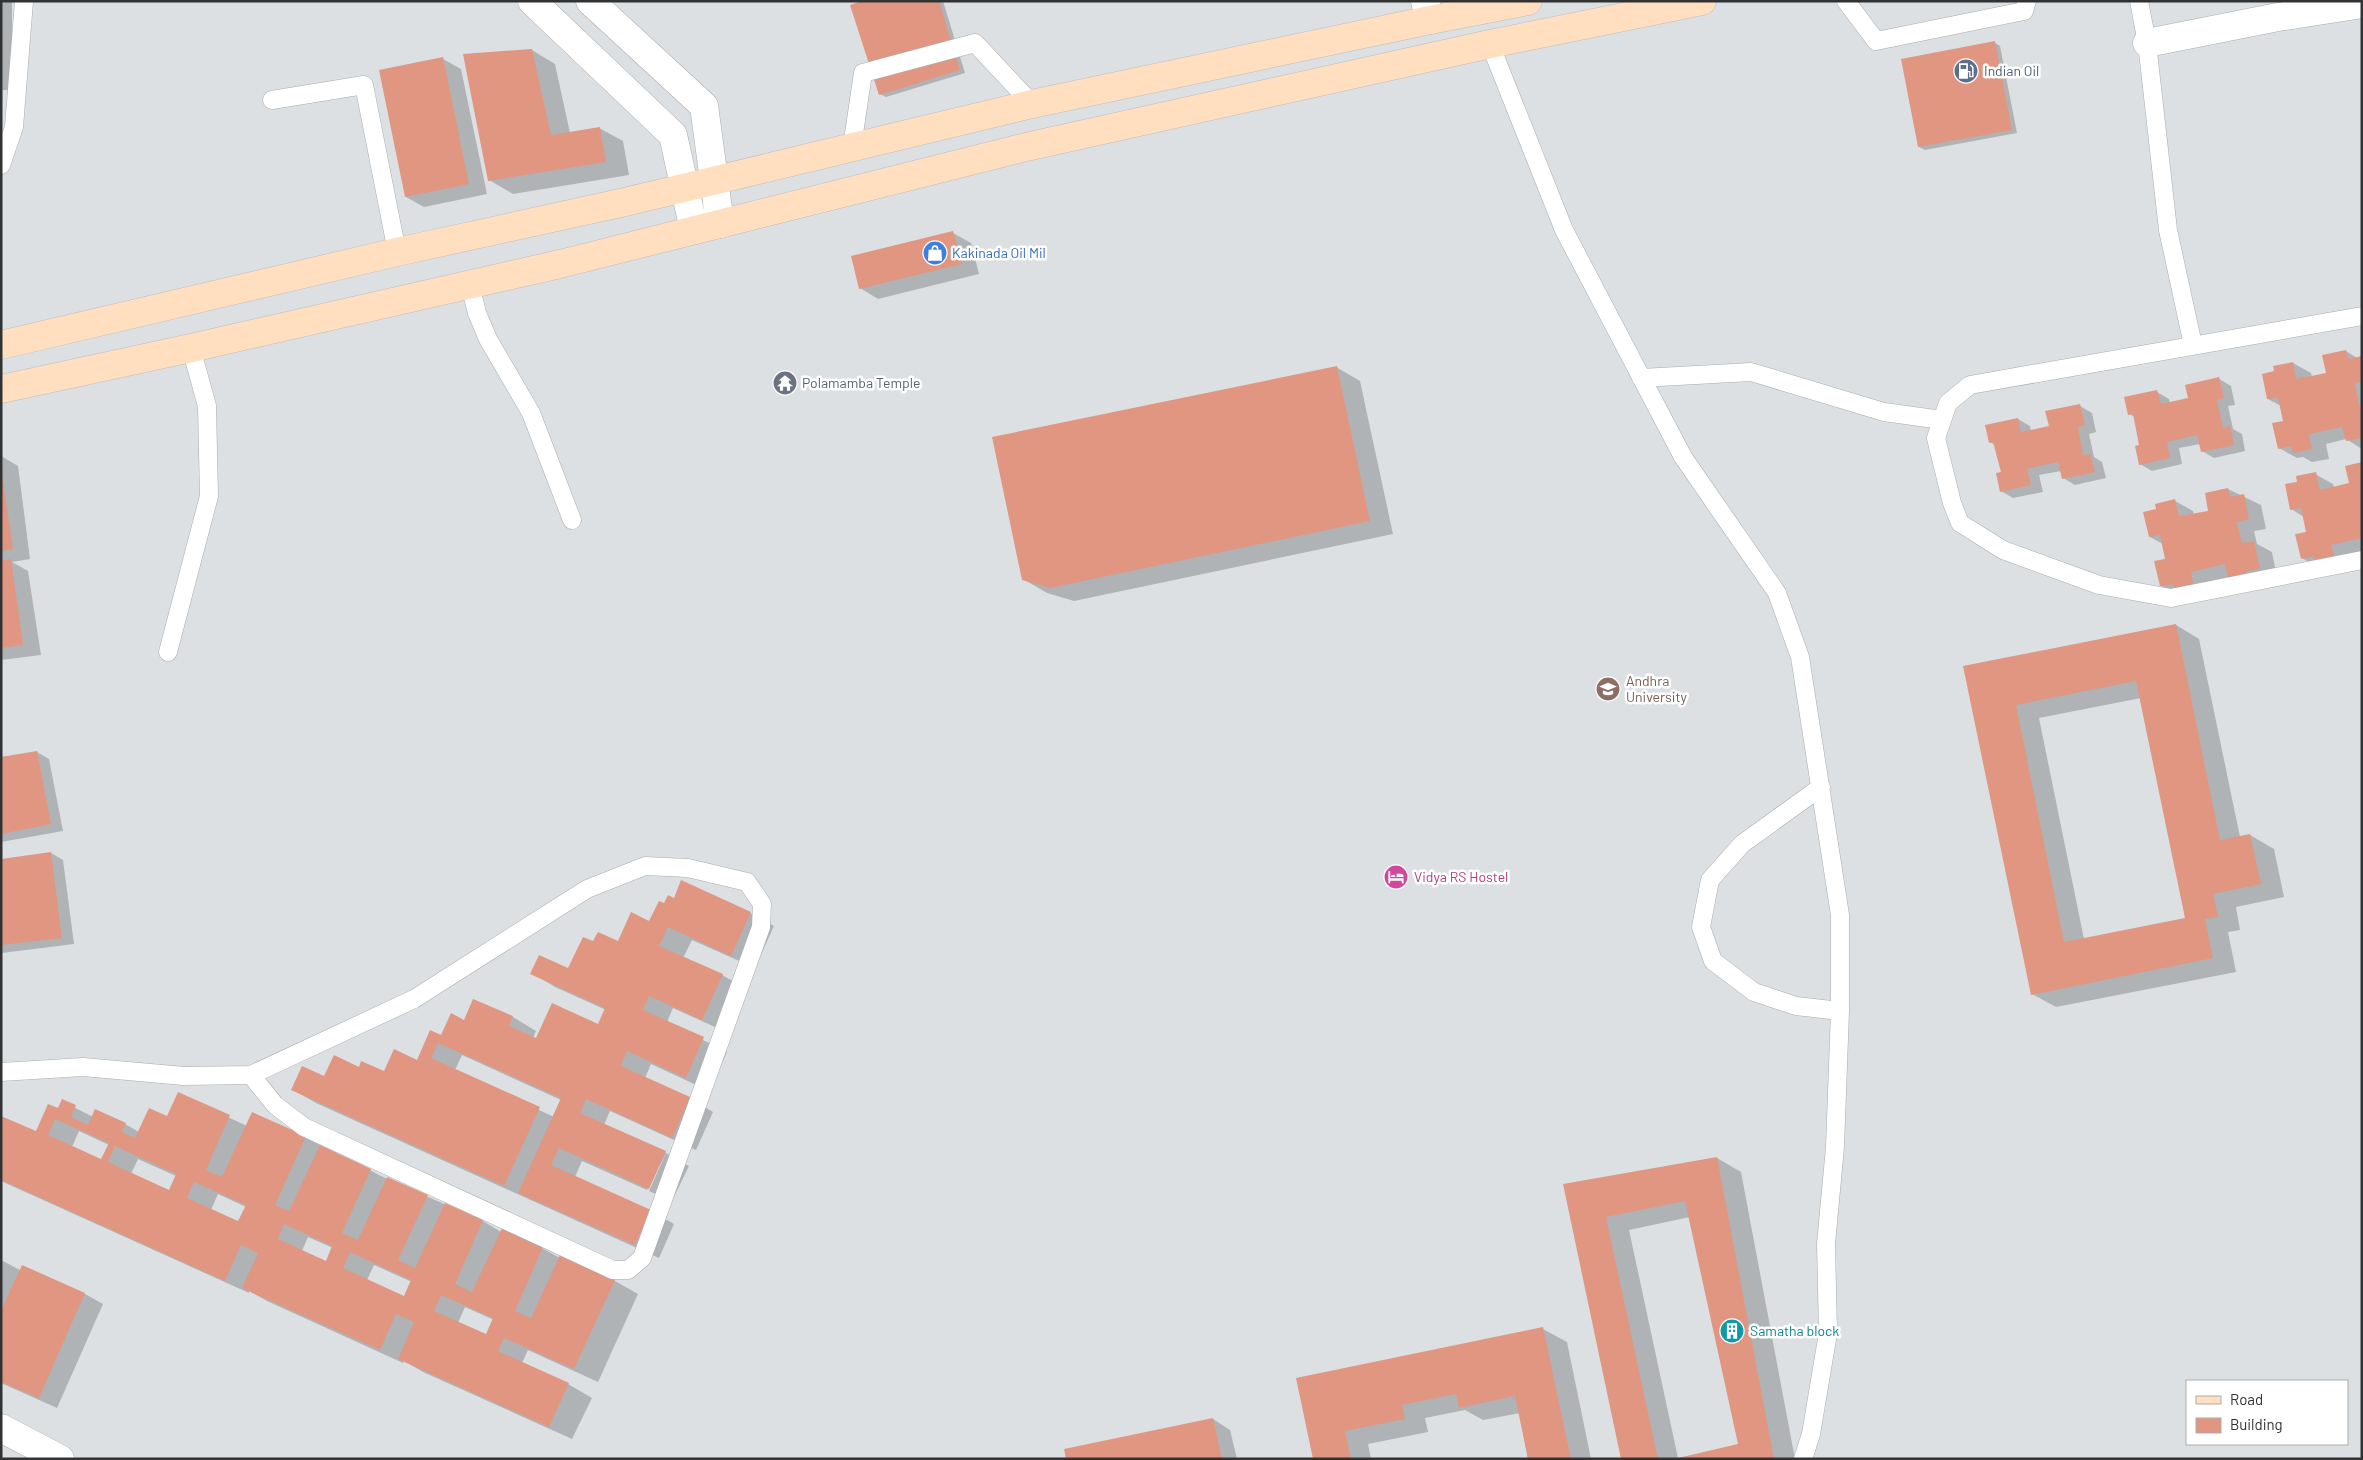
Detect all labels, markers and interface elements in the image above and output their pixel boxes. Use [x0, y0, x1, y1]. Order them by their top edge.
fuel station icon: Indian Oil [1953, 58, 1979, 84]
place label: Indian Oil [1984, 62, 2039, 79]
shop icon: Kakinada Oil Mil [922, 240, 948, 266]
place label: Kakinada Oil Mil [952, 244, 1046, 261]
temple icon: Polamamba Temple [772, 370, 798, 396]
place label: Polamamba Temple [802, 374, 920, 391]
place label: Andhra University [1626, 672, 1688, 705]
school or university icon: Andhra University [1595, 676, 1621, 702]
hotel icon: Vidya RS Hostel [1383, 864, 1409, 890]
place label: Vidya RS Hostel [1414, 868, 1508, 885]
building icon: Samatha block [1719, 1318, 1745, 1344]
place label: Samatha block [1750, 1322, 1839, 1339]
legend [2186, 1380, 2348, 1445]
text: Road [2230, 1390, 2263, 1408]
text: Building [2230, 1415, 2283, 1433]

